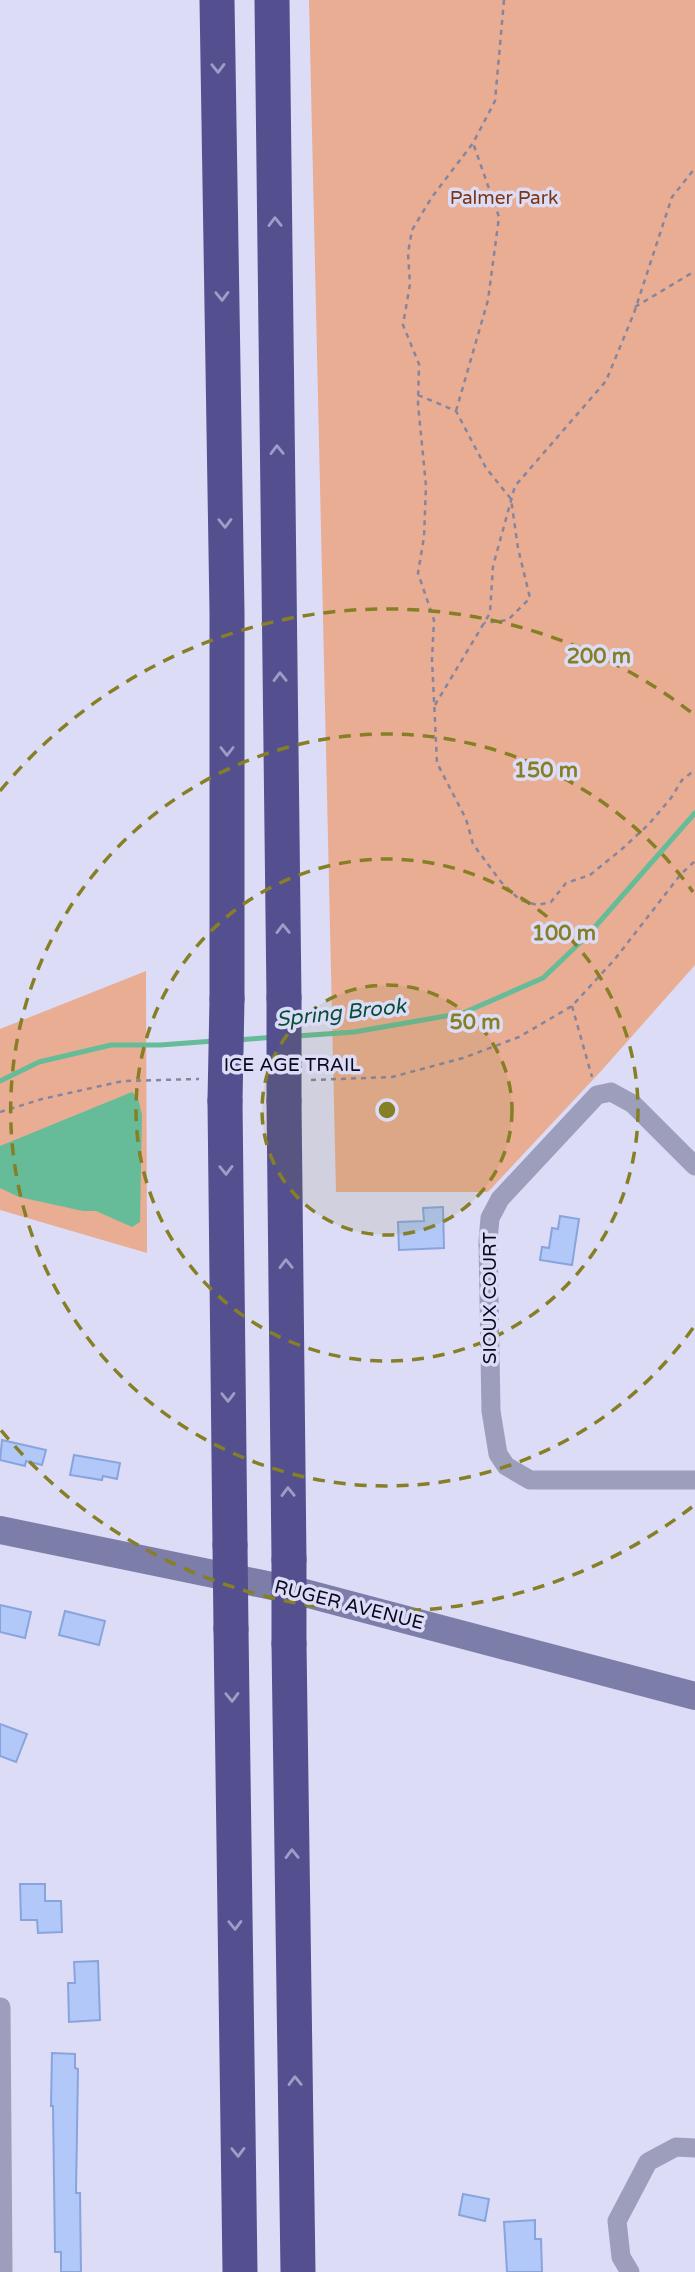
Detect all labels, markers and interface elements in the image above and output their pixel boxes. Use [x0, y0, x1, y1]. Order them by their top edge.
one-way arrow [210, 63, 226, 74]
park label: Palmer Park [450, 187, 558, 209]
one-way arrow [267, 217, 283, 227]
one-way arrow [214, 290, 229, 301]
one-way arrow [270, 444, 285, 455]
one-way arrow [217, 518, 233, 529]
text: 200 m [567, 644, 631, 669]
one-way arrow [272, 672, 288, 682]
one-way arrow [219, 746, 235, 756]
text: 150 m [514, 758, 578, 783]
text: 100 m [532, 921, 596, 946]
one-way arrow [275, 924, 291, 934]
water label: Spring Brook [275, 994, 408, 1032]
text: 50 m [449, 1010, 501, 1035]
street label: ICE AGE TRAIL [224, 1054, 360, 1076]
centre of rings [375, 1098, 399, 1122]
one-way arrow [218, 1165, 234, 1175]
street label: SIOUX COURT [479, 1231, 501, 1364]
one-way arrow [278, 1258, 294, 1269]
one-way arrow [220, 1392, 236, 1403]
one-way arrow [281, 1486, 296, 1497]
street label: RUGER AVENUE [272, 1576, 426, 1634]
one-way arrow [224, 1693, 240, 1703]
one-way arrow [284, 1848, 300, 1859]
one-way arrow [227, 1920, 243, 1931]
one-way arrow [287, 2076, 303, 2086]
one-way arrow [230, 2148, 246, 2158]

